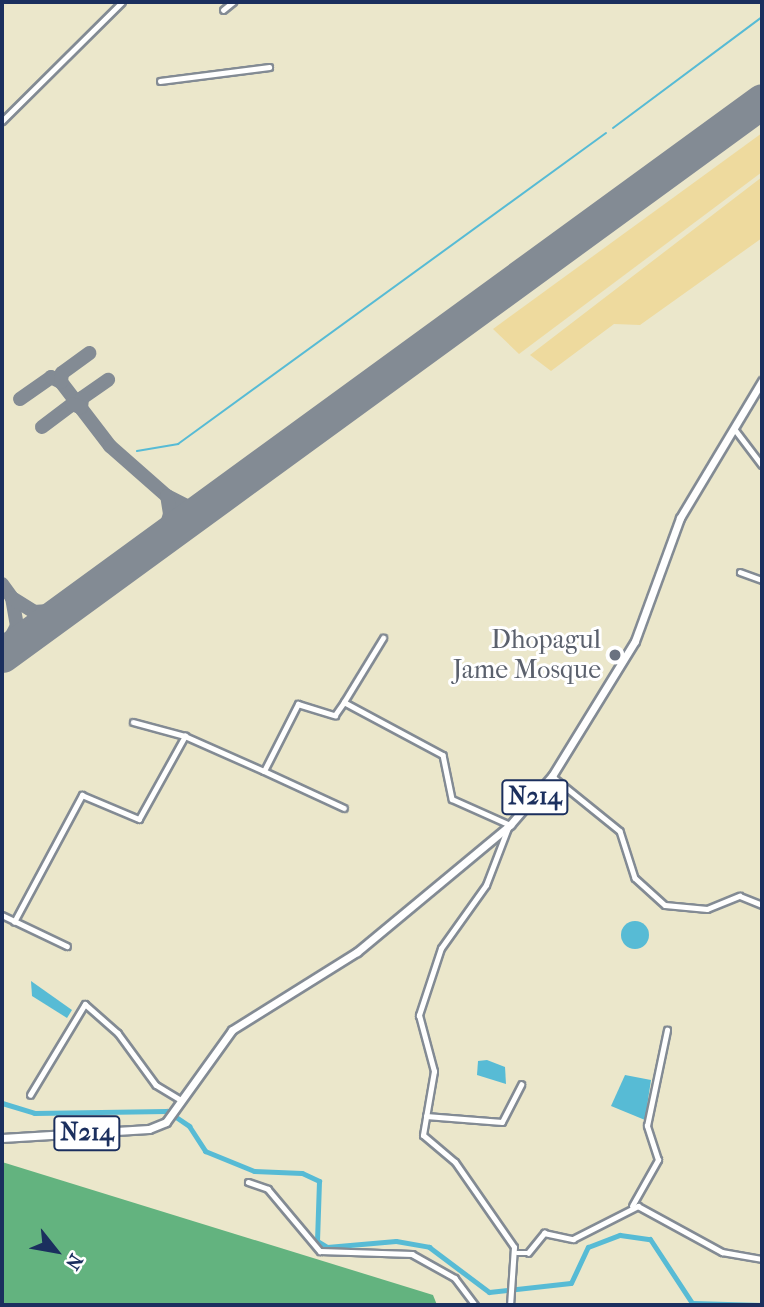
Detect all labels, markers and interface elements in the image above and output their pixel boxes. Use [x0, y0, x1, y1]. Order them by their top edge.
place label: Dhopagul Jame Mosque [453, 624, 601, 686]
marker: Dhopagul Jame Mosque [607, 647, 623, 663]
road number: N214 [500, 776, 570, 818]
road number: N214 [52, 1112, 122, 1154]
north arrow [21, 1216, 91, 1286]
text: N [61, 1250, 87, 1274]

